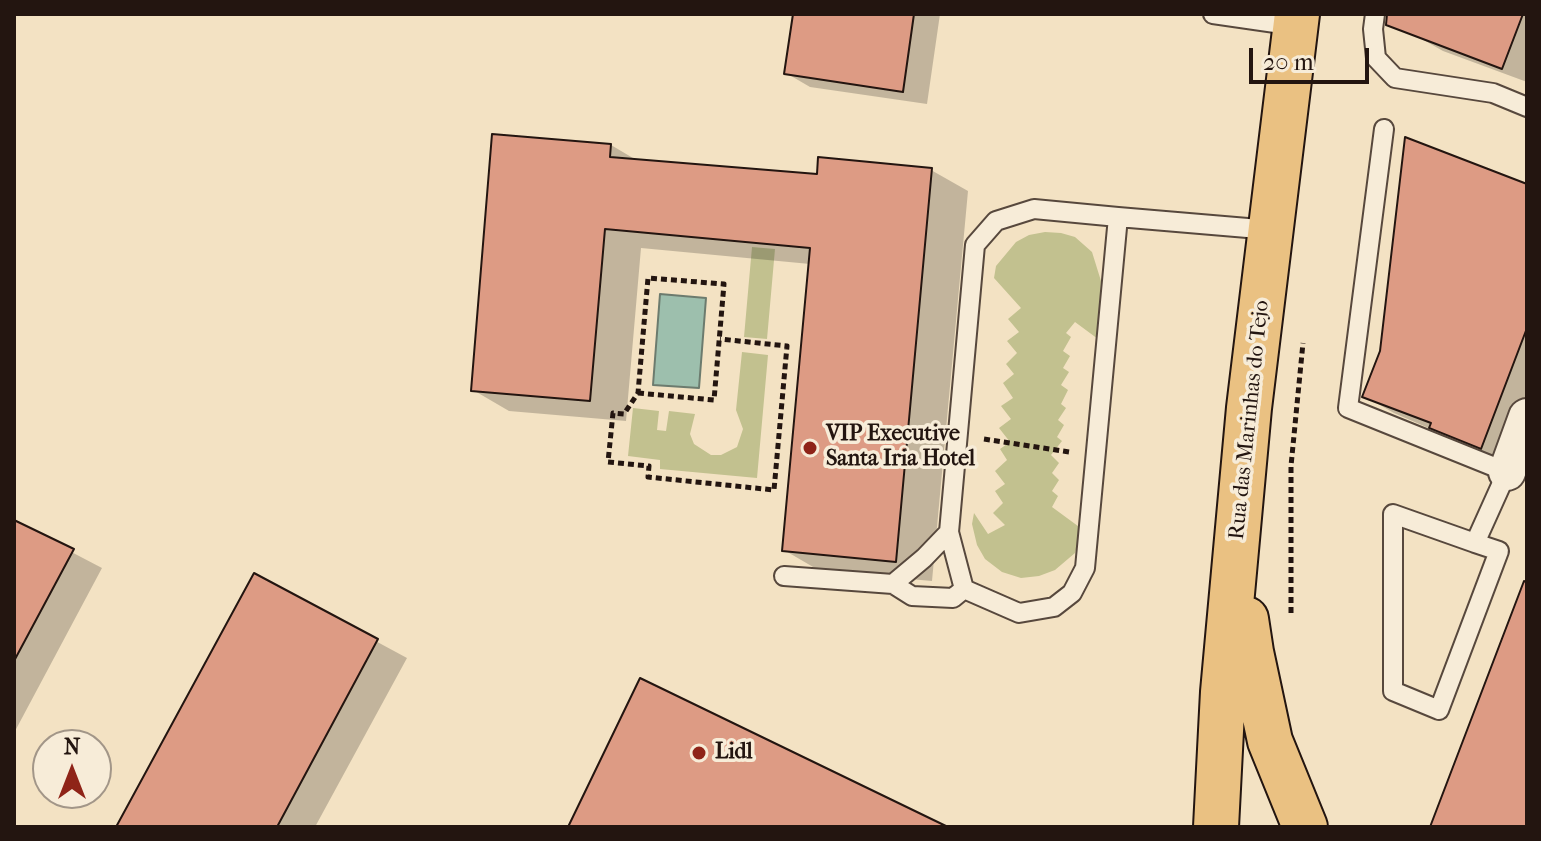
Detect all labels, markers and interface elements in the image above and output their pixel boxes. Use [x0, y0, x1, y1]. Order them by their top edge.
scale bar [1253, 32, 1373, 82]
text: 20 m [1263, 48, 1314, 76]
street label: Rua das Marinhas do Tejo [1224, 299, 1276, 541]
place label: VIP Executive Santa Iria Hotel [826, 422, 975, 474]
marker: VIP Executive Santa Iria Hotel [801, 439, 819, 457]
north arrow [32, 729, 112, 809]
text: N [64, 734, 80, 760]
place label: Lidl [715, 740, 753, 766]
marker: Lidl [690, 744, 708, 762]

